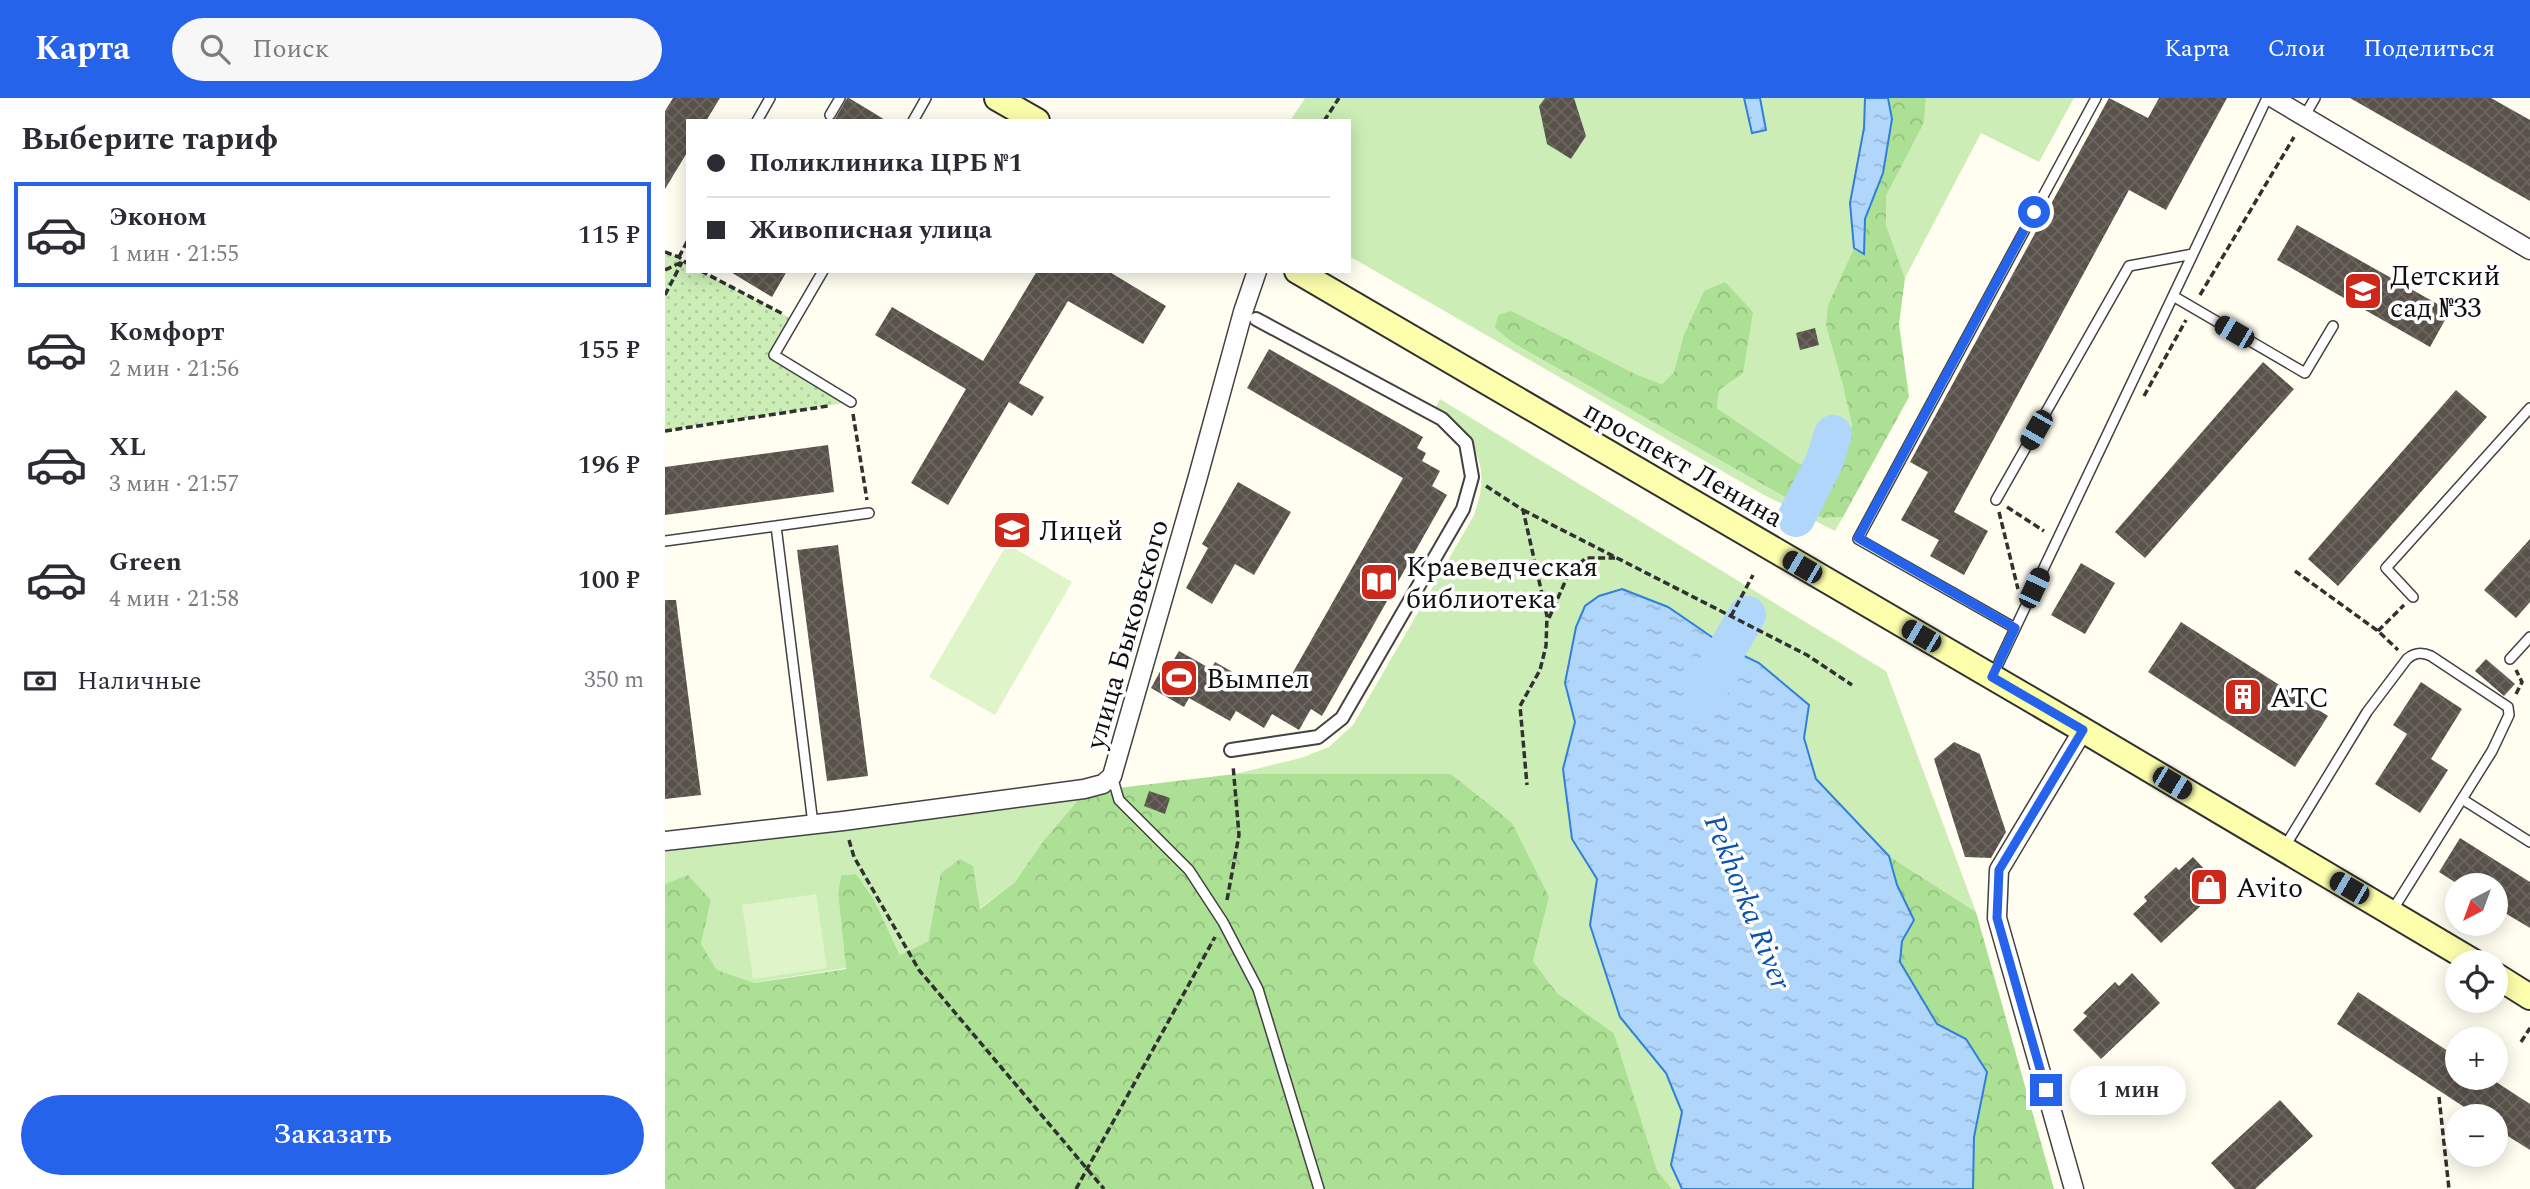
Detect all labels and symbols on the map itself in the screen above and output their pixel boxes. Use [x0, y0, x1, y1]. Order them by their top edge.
route start [2018, 196, 2050, 228]
place label: Детский сад №33 [2390, 255, 2500, 330]
school or university icon: Детский сад №33 [2342, 270, 2384, 312]
car [2211, 312, 2258, 352]
street label: проспект Ленина [1575, 390, 1792, 539]
car [2017, 407, 2056, 453]
school or university icon: Лицей [991, 509, 1033, 551]
place label: Лицей [1039, 510, 1123, 553]
street label: улица Быковского [1074, 514, 1181, 755]
place label: Краеведческая библиотека [1406, 546, 1598, 621]
car [1779, 547, 1826, 587]
library icon: Краеведческая библиотека [1358, 561, 1400, 603]
car [2016, 565, 2053, 611]
car [1898, 616, 1945, 656]
sports icon: Вымпел [1158, 657, 1200, 699]
place label: Вымпел [1206, 658, 1310, 701]
building icon: АТС [2222, 676, 2264, 718]
place label: АТС [2270, 677, 2329, 720]
car [2149, 763, 2196, 803]
water label: Pekhorka River [1691, 808, 1803, 998]
shop icon: Avito [2188, 866, 2230, 908]
place label: Avito [2236, 867, 2303, 910]
car [2326, 868, 2373, 908]
north arrow [2445, 873, 2508, 936]
callout: 1 мин [2071, 1066, 2186, 1114]
route end [2030, 1074, 2062, 1106]

